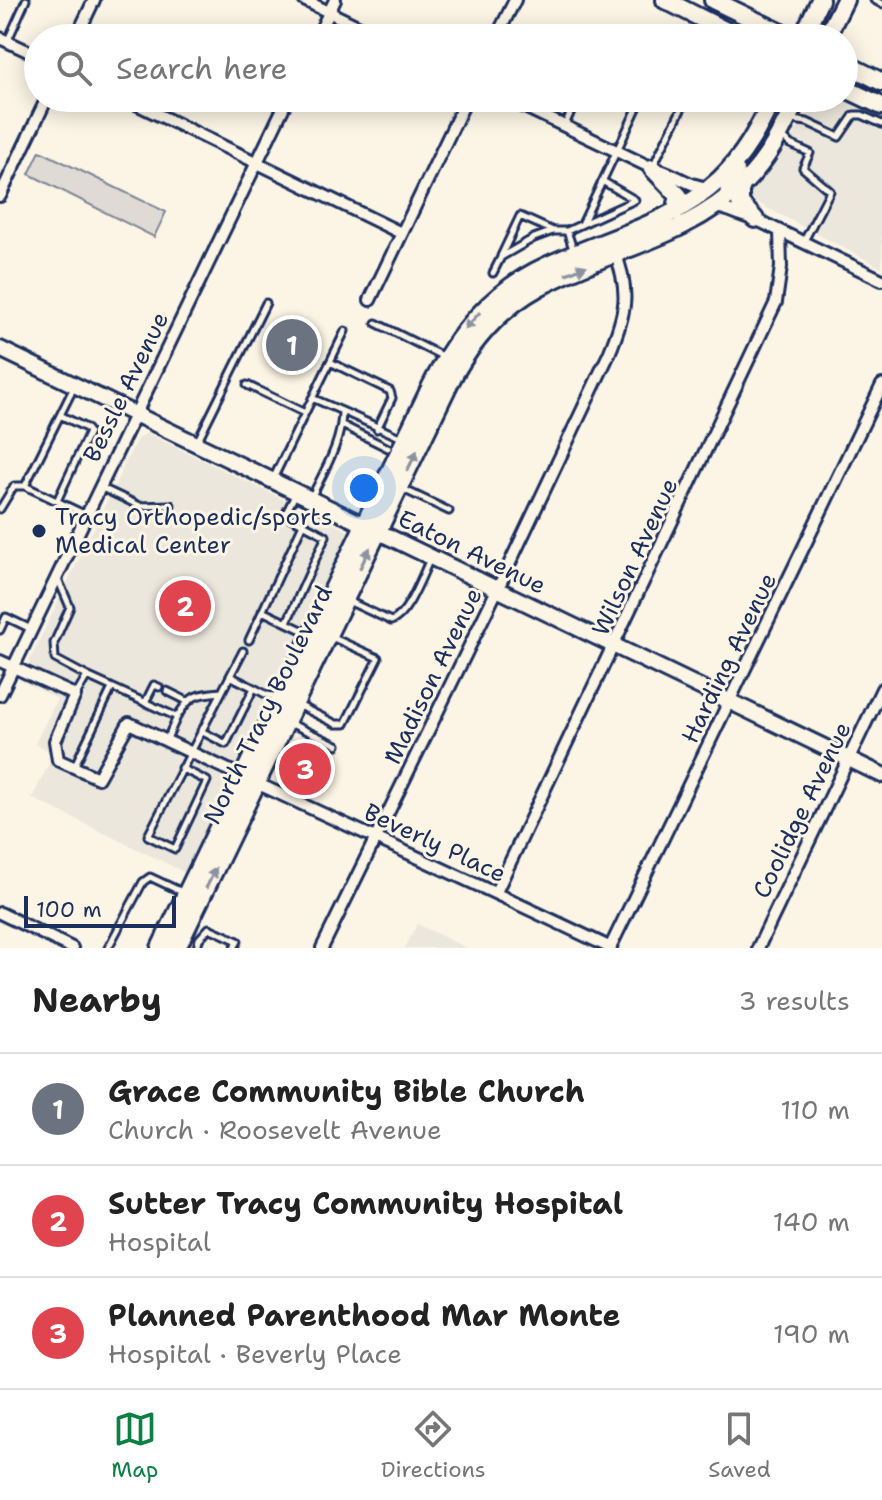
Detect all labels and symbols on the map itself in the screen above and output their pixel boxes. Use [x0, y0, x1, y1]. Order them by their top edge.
one-way arrow [564, 264, 588, 277]
street label: Bessle Avenue [76, 307, 176, 467]
one-way arrow [464, 312, 482, 331]
pin: 1 [266, 315, 318, 375]
one-way arrow [405, 449, 419, 473]
your location [344, 468, 384, 508]
street label: Wilson Avenue [585, 473, 685, 641]
place label: Tracy Orthopedic/sports Medical Center [55, 501, 333, 561]
street label: Eaton Avenue [393, 502, 551, 602]
marker: Tracy Orthopedic/sports Medical Center [30, 522, 48, 540]
one-way arrow [358, 546, 372, 569]
street label: Harding Avenue [674, 568, 784, 748]
pin: 2 [159, 576, 211, 636]
street label: North Tracy Boulevard [196, 580, 340, 830]
street label: Madison Avenue [376, 582, 490, 770]
street label: Coolidge Avenue [745, 716, 859, 904]
pin: 3 [279, 739, 331, 799]
street label: Beverly Place [359, 796, 511, 890]
one-way arrow [204, 866, 218, 889]
scale bar [24, 892, 176, 928]

